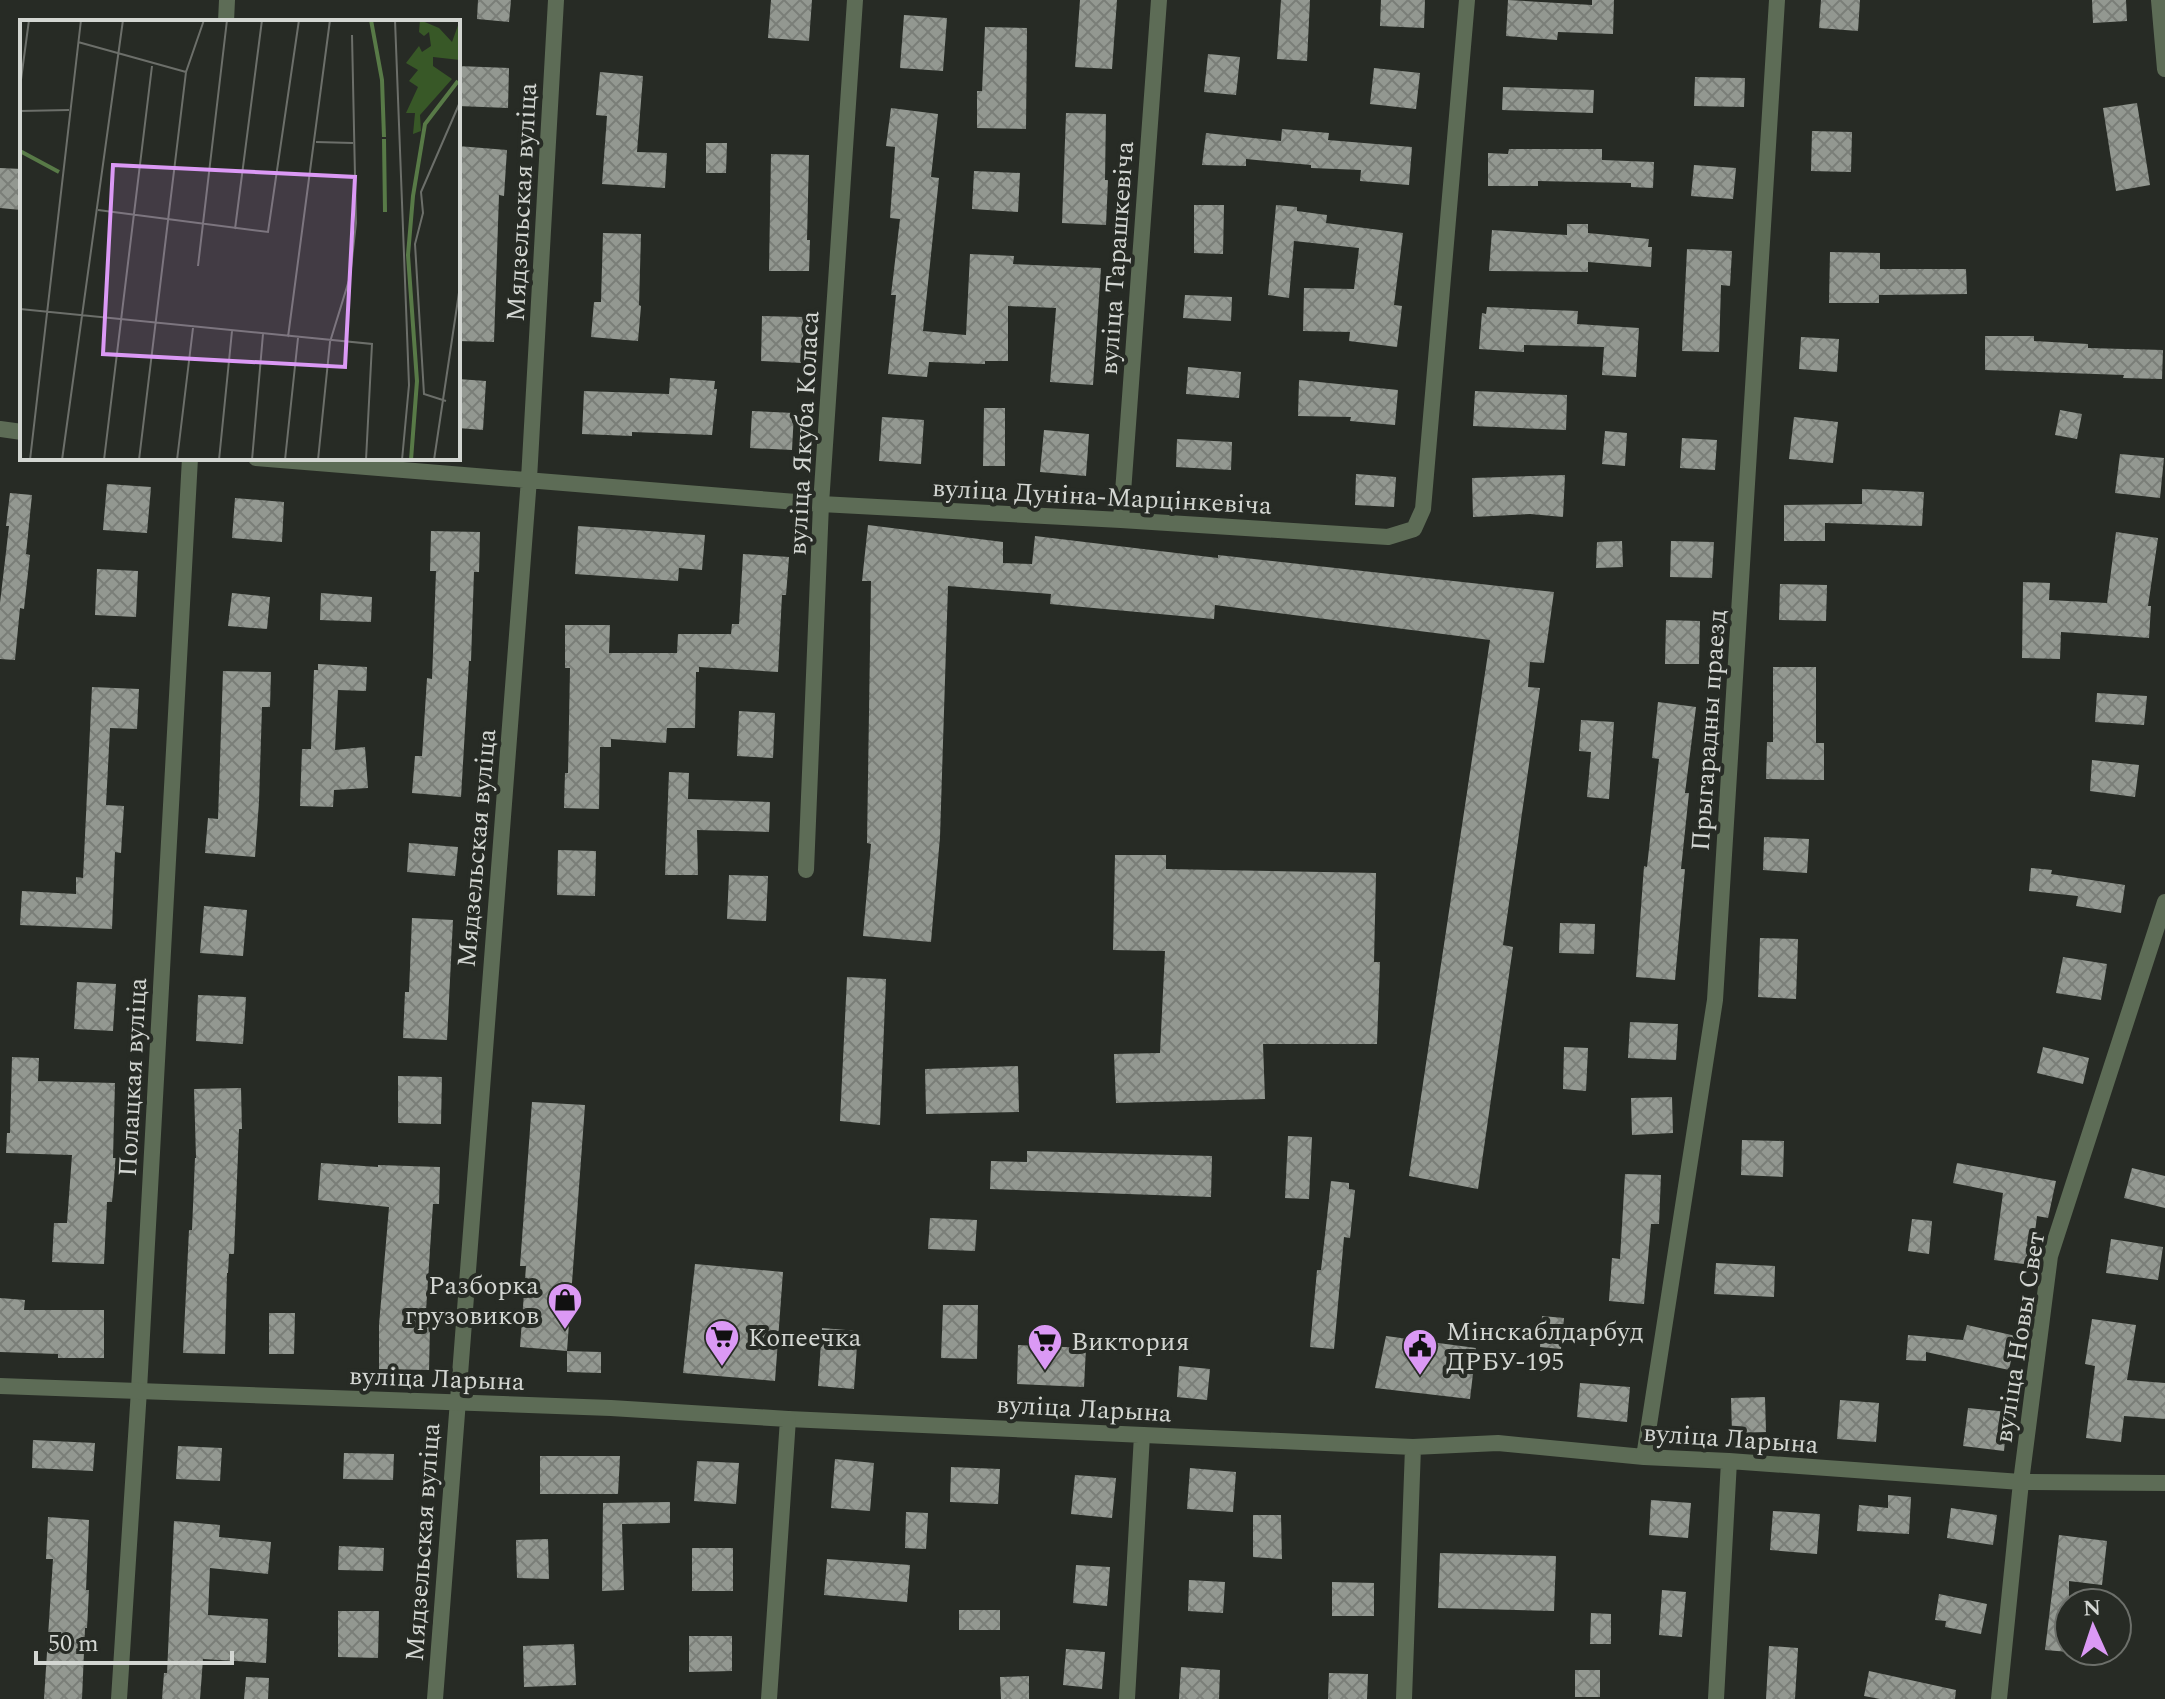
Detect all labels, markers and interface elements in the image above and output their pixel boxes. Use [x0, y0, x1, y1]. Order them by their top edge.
inset map [20, 20, 460, 460]
street label: Мядзельская вуліца [496, 81, 548, 323]
street label: вуліца Тарашкевіча [1089, 139, 1145, 376]
street label: вуліца Якуба Коласа [778, 309, 830, 556]
street label: вуліца Дуніна-Марцінкевіча [931, 468, 1273, 526]
street label: Прыгарадны праезд [1681, 608, 1737, 852]
street label: Мядзельская вуліца [447, 727, 507, 969]
street label: Полацкая вуліца [108, 976, 158, 1178]
street label: вуліца Новы Свет [1984, 1228, 2056, 1446]
place label: Разборка грузовиков [405, 1266, 539, 1336]
shop icon: Разборка грузовиков [546, 1281, 584, 1331]
place label: Мінскаблдарбуд ДРБУ-195 [1446, 1312, 1644, 1382]
supermarket icon: Копеечка [703, 1318, 741, 1368]
place label: Копеечка [748, 1318, 862, 1358]
supermarket icon: Виктория [1026, 1322, 1064, 1372]
place label: Виктория [1071, 1322, 1189, 1362]
public building icon: Мінскаблдарбуд ДРБУ-195 [1401, 1327, 1439, 1377]
street label: вуліца Ларына [348, 1356, 526, 1402]
street label: вуліца Ларына [995, 1384, 1173, 1434]
street label: вуліца Ларына [1642, 1413, 1820, 1465]
street label: Мядзельская вуліца [395, 1421, 451, 1663]
north arrow [2053, 1587, 2133, 1667]
text: N [2082, 1592, 2102, 1625]
scale bar [36, 1615, 232, 1665]
text: 50 m [48, 1626, 99, 1662]

